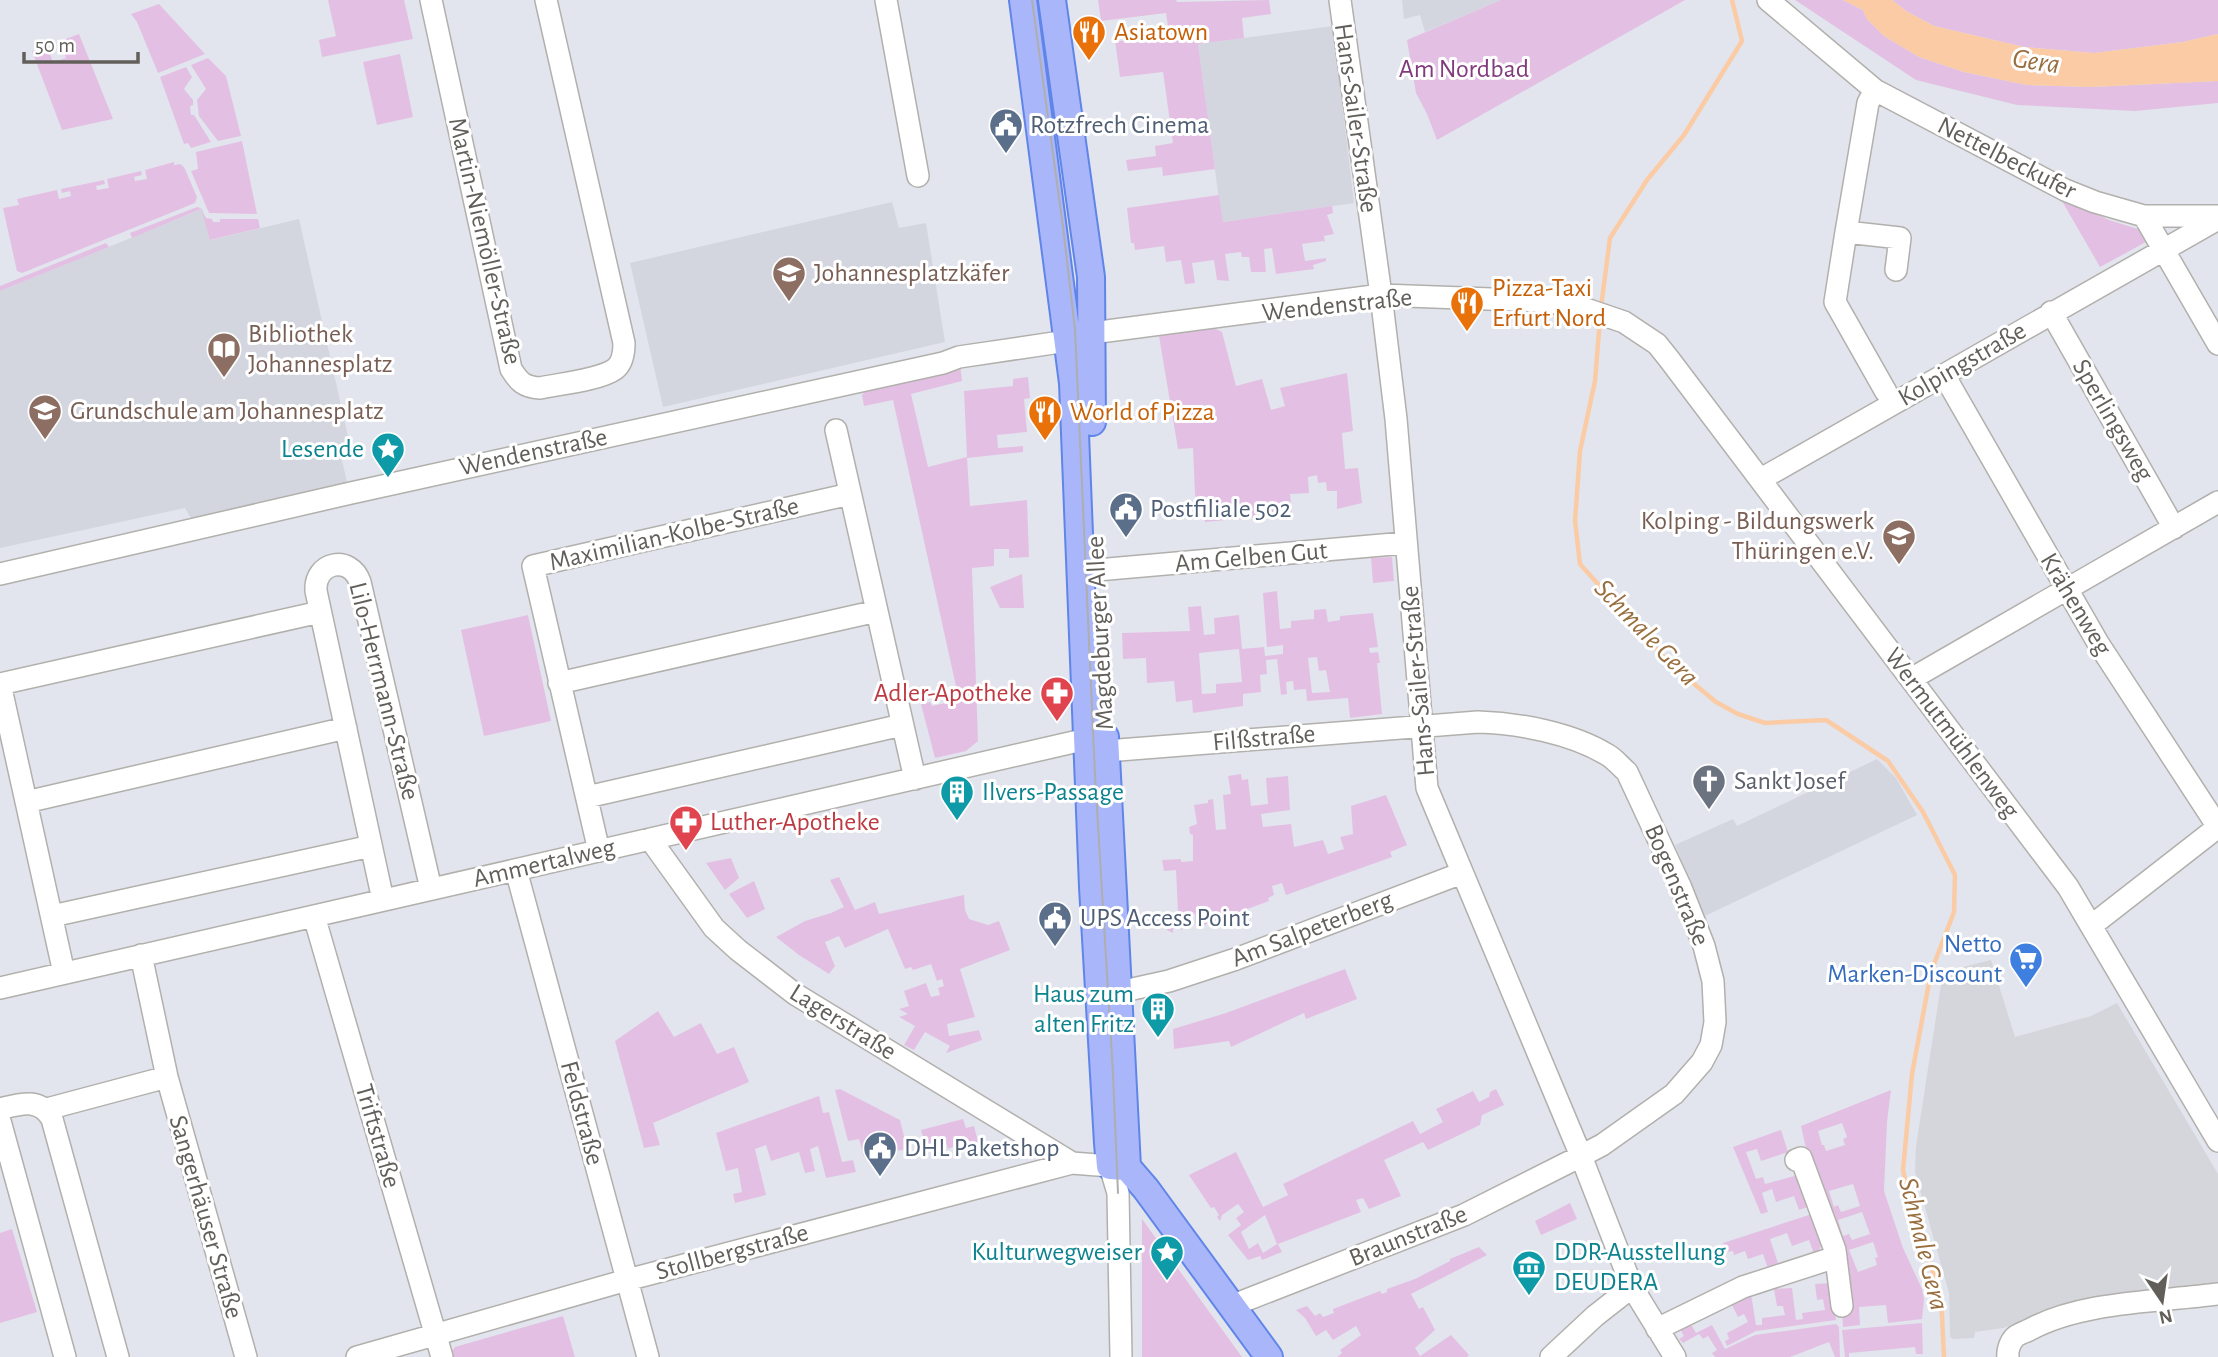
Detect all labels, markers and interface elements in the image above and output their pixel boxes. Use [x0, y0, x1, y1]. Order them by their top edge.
restaurant icon: Asiatown [1070, 13, 1108, 62]
place label: Asiatown [1114, 19, 1208, 45]
scale bar [24, 21, 138, 65]
street label: Hans-Sailer-Straße [1330, 22, 1382, 214]
text: 50 m [35, 35, 75, 56]
water label: Gera [2011, 45, 2061, 79]
park label: Am Nordbad [1399, 56, 1529, 82]
public building icon: Rotzfrech Cinema [987, 106, 1025, 155]
place label: Rotzfrech Cinema [1030, 112, 1209, 138]
street label: Nettelbeckufer [1933, 112, 2081, 204]
street label: Martin-Niemöller-Straße [444, 115, 526, 367]
school or university icon: Johannesplatzkäfer [770, 254, 808, 303]
place label: Johannesplatzkäfer [814, 260, 1010, 286]
place label: Pizza-Taxi Erfurt Nord [1492, 275, 1606, 331]
street label: Wendenstraße [1261, 284, 1413, 326]
restaurant icon: Pizza-Taxi Erfurt Nord [1448, 284, 1486, 333]
street label: Kolpingstraße [1894, 317, 2030, 411]
place label: Bibliothek Johannesplatz [248, 321, 392, 377]
library icon: Bibliothek Johannesplatz [205, 330, 243, 379]
street label: Sperlingsweg [2068, 355, 2158, 486]
school or university icon: Grundschule am Johannesplatz [26, 392, 64, 441]
restaurant icon: World of Pizza [1026, 393, 1064, 442]
place label: Grundschule am Johannesplatz [70, 398, 384, 424]
place label: World of Pizza [1070, 399, 1215, 425]
street label: Wendenstraße [457, 424, 609, 480]
place icon: Lesende [369, 430, 407, 479]
place label: Lesende [281, 436, 364, 462]
public building icon: Postfiliale 502 [1107, 490, 1145, 539]
street label: Maximilian-Kolbe-Straße [547, 493, 801, 575]
place label: Postfiliale 502 [1150, 496, 1292, 522]
place label: Kolping - Bildungswerk Thüringen e.V. [1641, 508, 1874, 564]
school or university icon: Kolping - Bildungswerk Thüringen e.V. [1880, 517, 1918, 566]
street label: Magdeburger Allee [1082, 535, 1118, 731]
street label: Am Gelben Gut [1174, 537, 1328, 577]
street label: Krähenweg [2035, 548, 2117, 660]
water label: Schmale Gera [1589, 574, 1703, 692]
street label: Lilo-Herrmann-Straße [344, 579, 424, 803]
street label: Hans-Sailer-Straße [1397, 585, 1439, 777]
street label: Wermutmühlenweg [1880, 643, 2024, 823]
pharmacy icon: Adler-Apotheke [1038, 674, 1076, 723]
place label: Adler-Apotheke [874, 680, 1032, 706]
street label: Filßstraße [1212, 721, 1316, 755]
church icon: Sankt Josef [1690, 762, 1728, 811]
place label: Sankt Josef [1734, 768, 1847, 794]
building icon: Ilvers-Passage [938, 773, 976, 822]
place label: Ilvers-Passage [982, 779, 1124, 805]
pharmacy icon: Luther-Apotheke [667, 803, 705, 852]
place label: Luther-Apotheke [710, 809, 880, 835]
street label: Bogenstraße [1640, 821, 1714, 949]
street label: Ammertalweg [471, 834, 618, 892]
street label: Am Salpeterberg [1228, 886, 1396, 972]
public building icon: UPS Access Point [1036, 899, 1074, 948]
place label: UPS Access Point [1080, 905, 1250, 931]
place label: Netto Marken-Discount [1827, 931, 2002, 987]
supermarket icon: Netto Marken-Discount [2007, 940, 2045, 989]
street label: Lagerstraße [785, 979, 901, 1065]
place label: Haus zum alten Fritz [1033, 981, 1134, 1037]
building icon: Haus zum alten Fritz [1139, 990, 1177, 1039]
street label: Feldstraße [556, 1058, 608, 1168]
street label: Triftstraße [351, 1081, 405, 1191]
street label: Sangerhäuser Straße [165, 1112, 247, 1322]
public building icon: DHL Paketshop [861, 1129, 899, 1178]
place label: DHL Paketshop [904, 1135, 1059, 1161]
water label: Schmale Gera [1893, 1175, 1953, 1313]
street label: Braunstraße [1345, 1201, 1471, 1271]
street label: Stollbergstraße [653, 1219, 811, 1285]
place icon: Kulturwegweiser [1148, 1233, 1186, 1282]
place label: Kulturwegweiser [972, 1239, 1143, 1265]
place label: DDR-Ausstellung DEUDERA [1554, 1239, 1726, 1295]
museum icon: DDR-Ausstellung DEUDERA [1510, 1248, 1548, 1297]
north arrow [2127, 1266, 2197, 1336]
text: N [2157, 1305, 2174, 1327]

